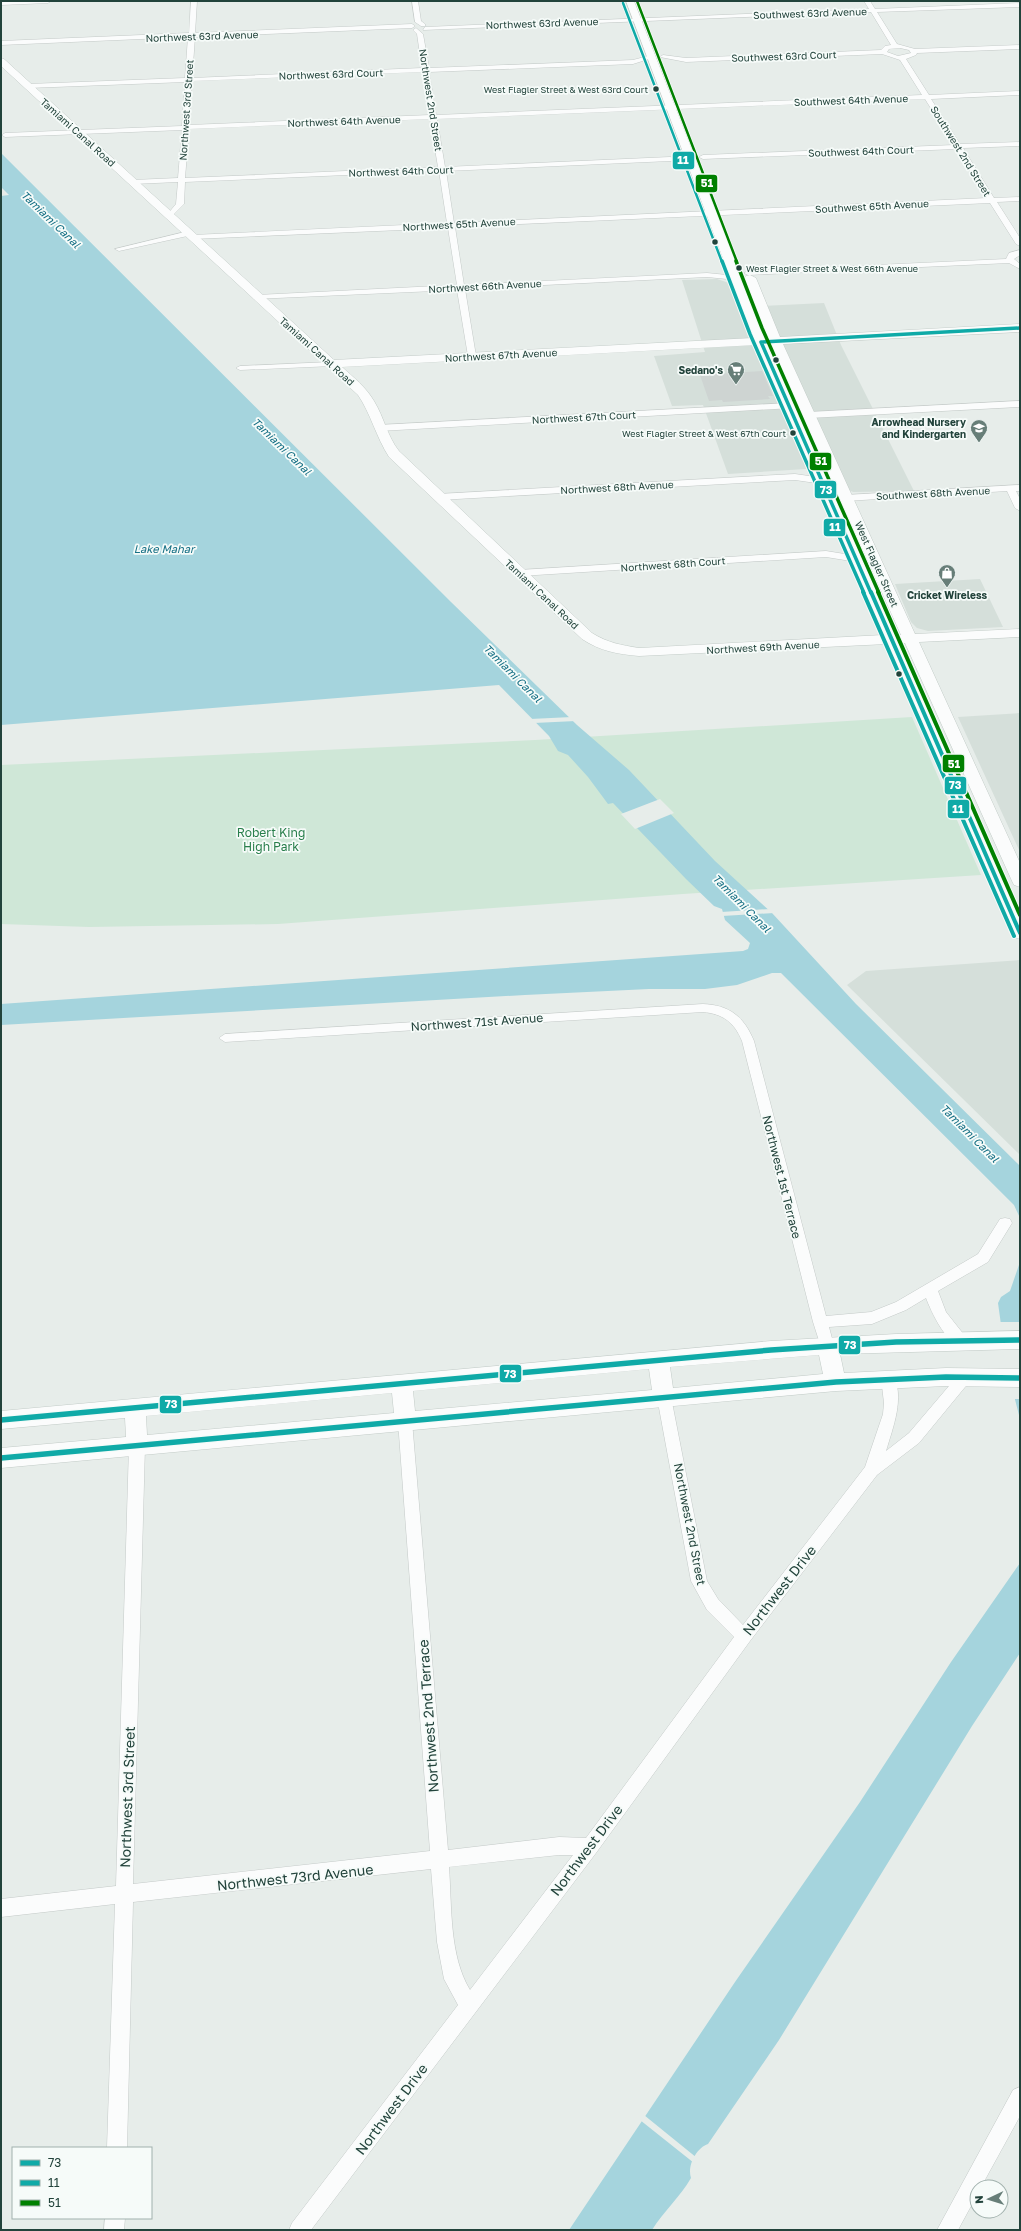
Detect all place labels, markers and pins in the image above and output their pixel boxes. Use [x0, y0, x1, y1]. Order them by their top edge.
place label: West Flagler Street & West 63rd Court [484, 84, 648, 95]
marker: West Flagler Street & West 63rd Court [651, 84, 661, 94]
unlabelled marker [710, 237, 720, 247]
marker: West Flagler Street & West 66th Avenue [734, 263, 744, 273]
place label: West Flagler Street & West 66th Avenue [746, 263, 918, 274]
unlabelled marker [771, 355, 781, 365]
supermarket icon: Sedano's [726, 360, 746, 385]
place label: Sedano's [678, 364, 723, 376]
place label: Arrowhead Nursery and Kindergarten [872, 416, 966, 440]
school or university icon: Arrowhead Nursery and Kindergarten [969, 418, 989, 443]
place label: West Flagler Street & West 67th Court [622, 428, 786, 439]
marker: West Flagler Street & West 67th Court [788, 428, 798, 438]
shop icon: Cricket Wireless [937, 563, 957, 588]
place label: Cricket Wireless [907, 589, 988, 601]
unlabelled marker [894, 669, 904, 679]

